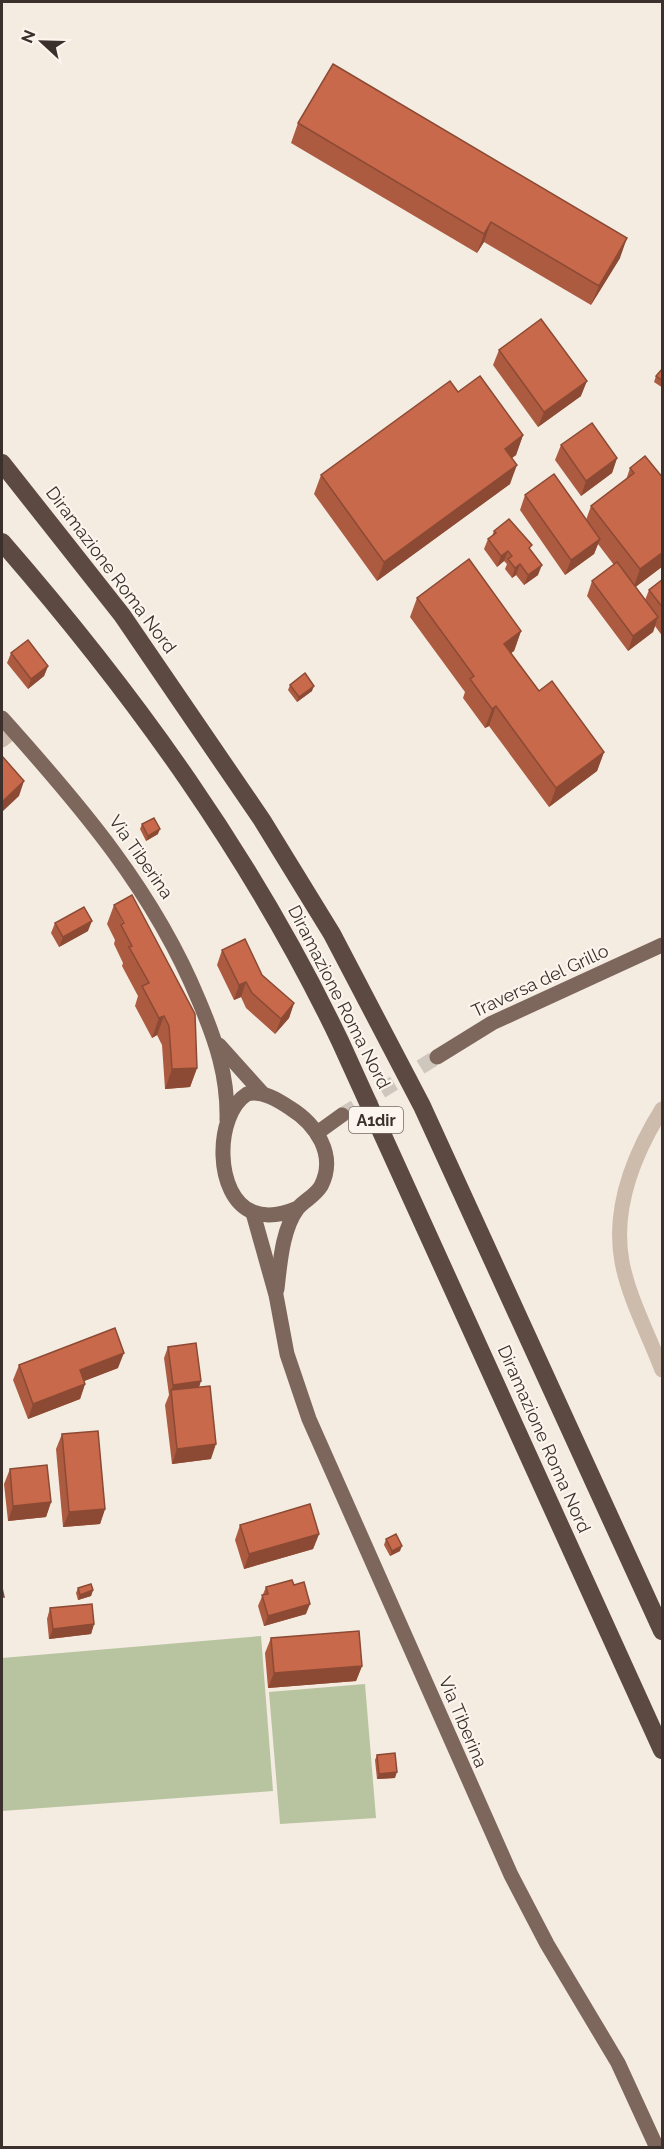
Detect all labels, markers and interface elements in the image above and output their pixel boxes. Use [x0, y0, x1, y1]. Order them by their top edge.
north arrow [12, 12, 72, 72]
text: N [17, 27, 40, 46]
street label: Diramazione Roma Nord [42, 482, 181, 657]
street label: Via Tiberina [105, 811, 178, 903]
street label: Diramazione Roma Nord [284, 901, 395, 1092]
street label: Traversa del Grillo [468, 939, 612, 1021]
road number: A1dir [349, 1107, 403, 1133]
street label: Diramazione Roma Nord [494, 1342, 595, 1536]
street label: Via Tiberina [435, 1673, 492, 1771]

